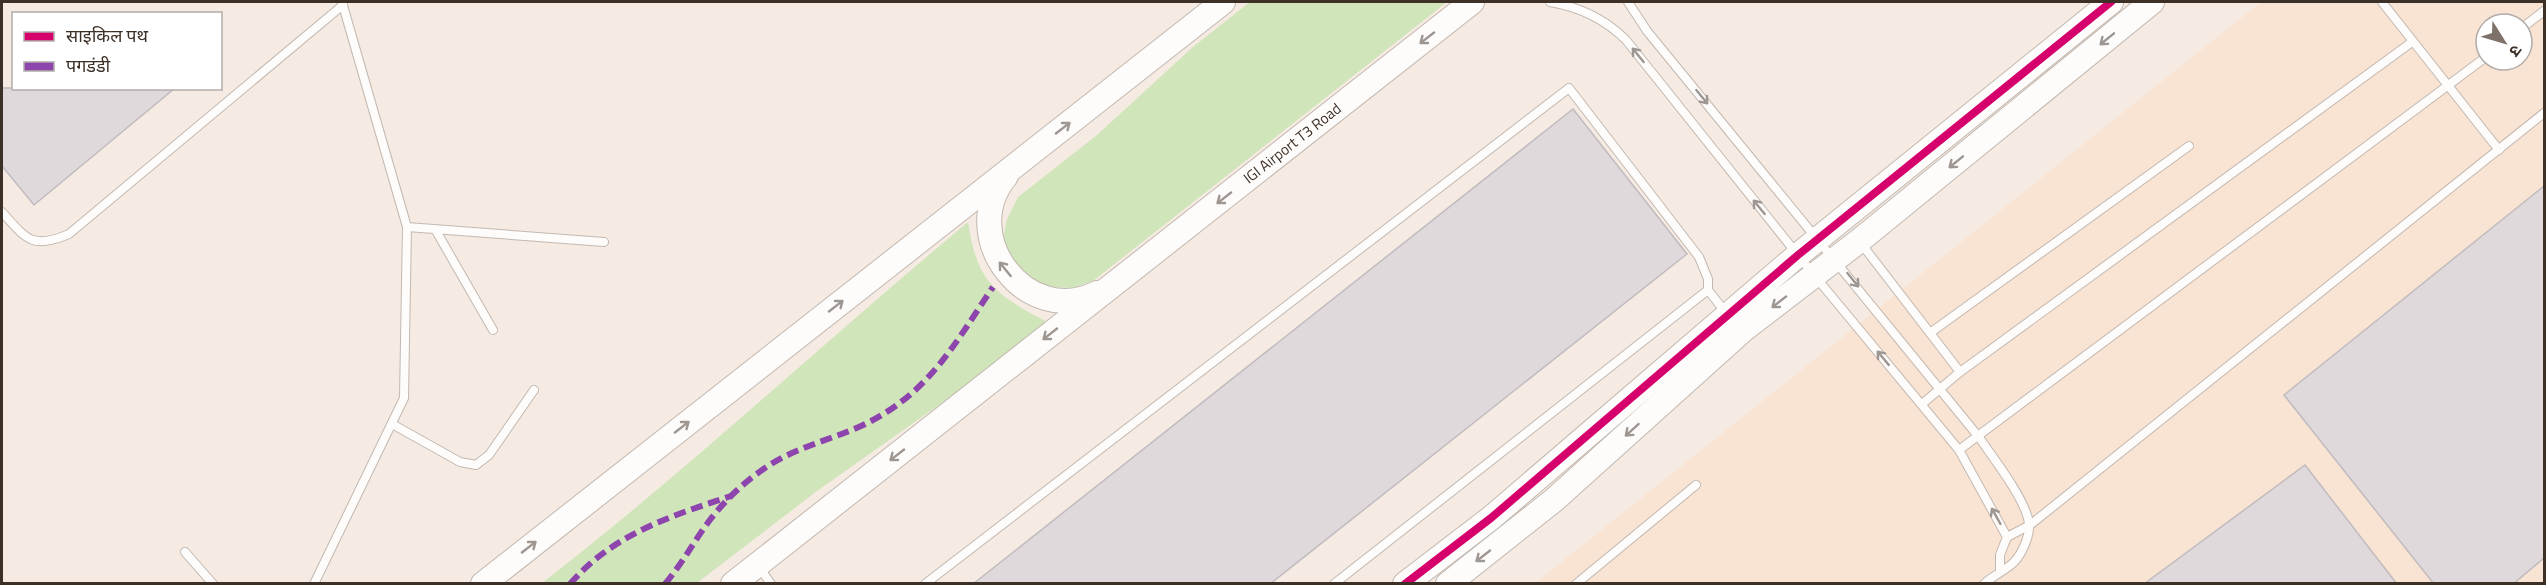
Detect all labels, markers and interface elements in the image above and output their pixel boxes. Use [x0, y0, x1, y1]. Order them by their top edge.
legend [12, 12, 222, 90]
north arrow [2474, 12, 2534, 72]
text: साइकिल पथ [66, 22, 149, 49]
one-way arrow [1419, 31, 1435, 44]
one-way arrow [2099, 32, 2115, 45]
text: उ [2503, 40, 2528, 62]
one-way arrow [1631, 47, 1644, 63]
text: पगडंडी [66, 52, 111, 79]
one-way arrow [1695, 89, 1708, 105]
street label: IGI Airport T3 Road [1238, 97, 1346, 189]
one-way arrow [1054, 121, 1070, 134]
one-way arrow [1949, 155, 1964, 169]
one-way arrow [1216, 191, 1232, 204]
one-way arrow [1753, 200, 1766, 216]
one-way arrow [999, 262, 1012, 278]
one-way arrow [1846, 272, 1859, 288]
one-way arrow [1771, 295, 1787, 308]
one-way arrow [827, 300, 843, 313]
one-way arrow [1043, 328, 1059, 341]
one-way arrow [1876, 351, 1890, 366]
one-way arrow [674, 420, 690, 433]
one-way arrow [1625, 423, 1640, 437]
one-way arrow [889, 448, 905, 461]
one-way arrow [1990, 508, 2002, 525]
one-way arrow [521, 541, 537, 554]
one-way arrow [1475, 549, 1491, 562]

